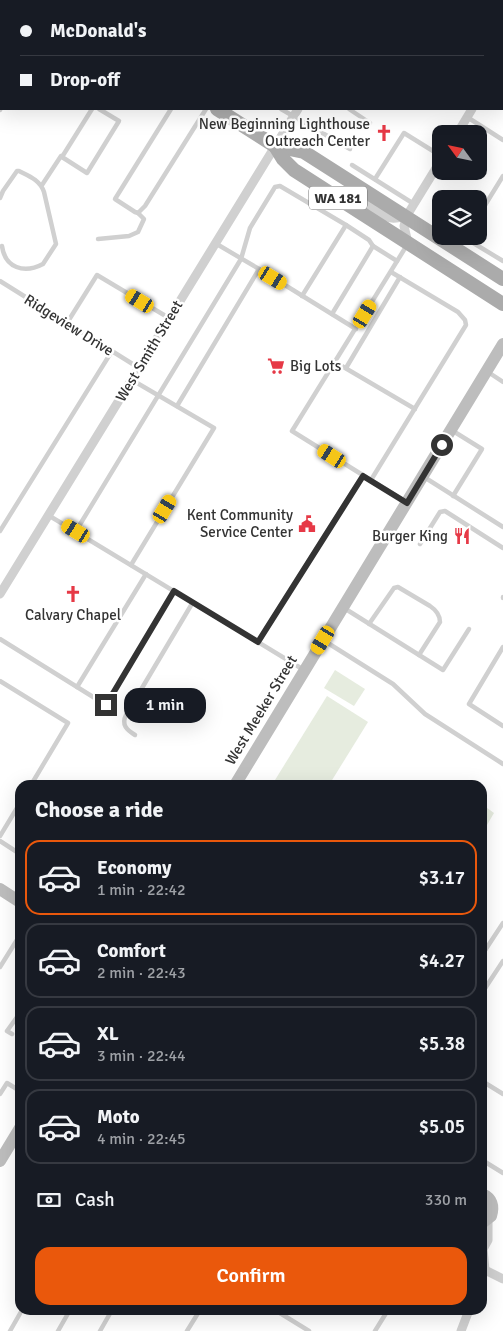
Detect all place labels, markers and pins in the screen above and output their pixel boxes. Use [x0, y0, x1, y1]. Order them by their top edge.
place label: New Beginning Lighthouse Outreach Center [199, 115, 370, 150]
church icon: New Beginning Lighthouse Outreach Center [374, 123, 394, 143]
supermarket icon: Big Lots [266, 356, 286, 376]
place label: Big Lots [290, 357, 342, 375]
place label: Kent Community Service Center [187, 506, 293, 541]
public building icon: Kent Community Service Center [297, 514, 317, 534]
restaurant icon: Burger King [452, 526, 472, 546]
place label: Burger King [372, 527, 448, 545]
church icon: Calvary Chapel [63, 584, 83, 604]
place label: Calvary Chapel [25, 606, 121, 624]

